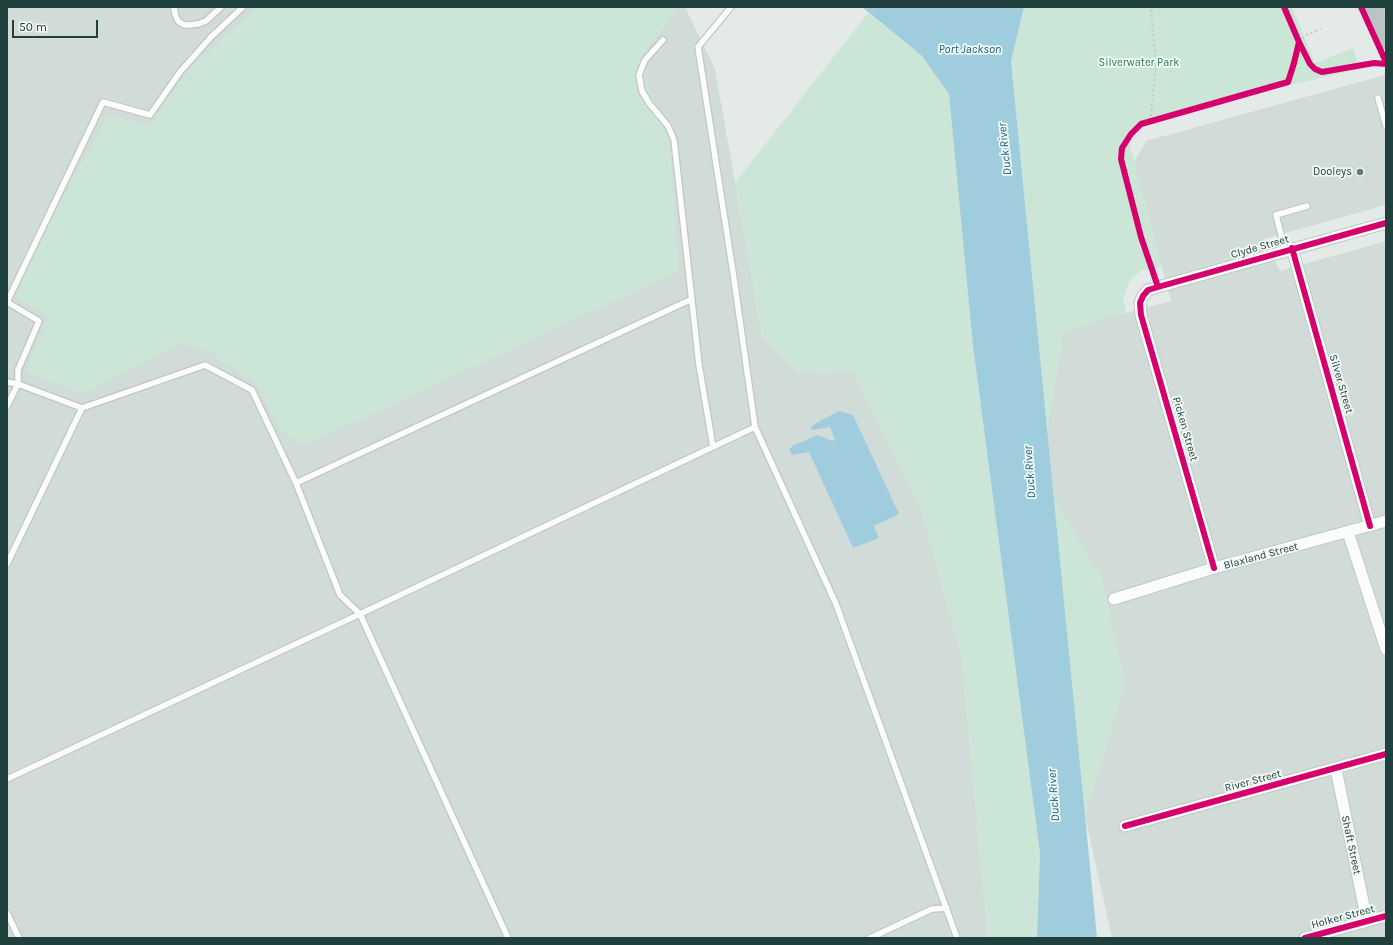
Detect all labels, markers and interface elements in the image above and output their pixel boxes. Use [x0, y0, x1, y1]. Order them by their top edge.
scale bar [14, 12, 100, 38]
text: 50 m [19, 20, 47, 34]
water label: Port Jackson [939, 43, 1001, 57]
park label: Silverwater Park [1099, 56, 1179, 70]
water label: Duck River [995, 122, 1015, 176]
place label: Dooleys [1313, 165, 1352, 179]
marker: Dooleys [1355, 167, 1365, 177]
street label: Clyde Street [1229, 232, 1291, 262]
street label: Silver Street [1326, 353, 1356, 415]
street label: Picken Street [1170, 395, 1200, 463]
water label: Duck River [1021, 445, 1039, 499]
street label: Blaxland Street [1222, 540, 1300, 572]
street label: River Street [1223, 767, 1283, 795]
water label: Duck River [1045, 768, 1063, 822]
street label: Shaft Street [1338, 814, 1364, 876]
street label: Holker Street [1310, 902, 1376, 932]

